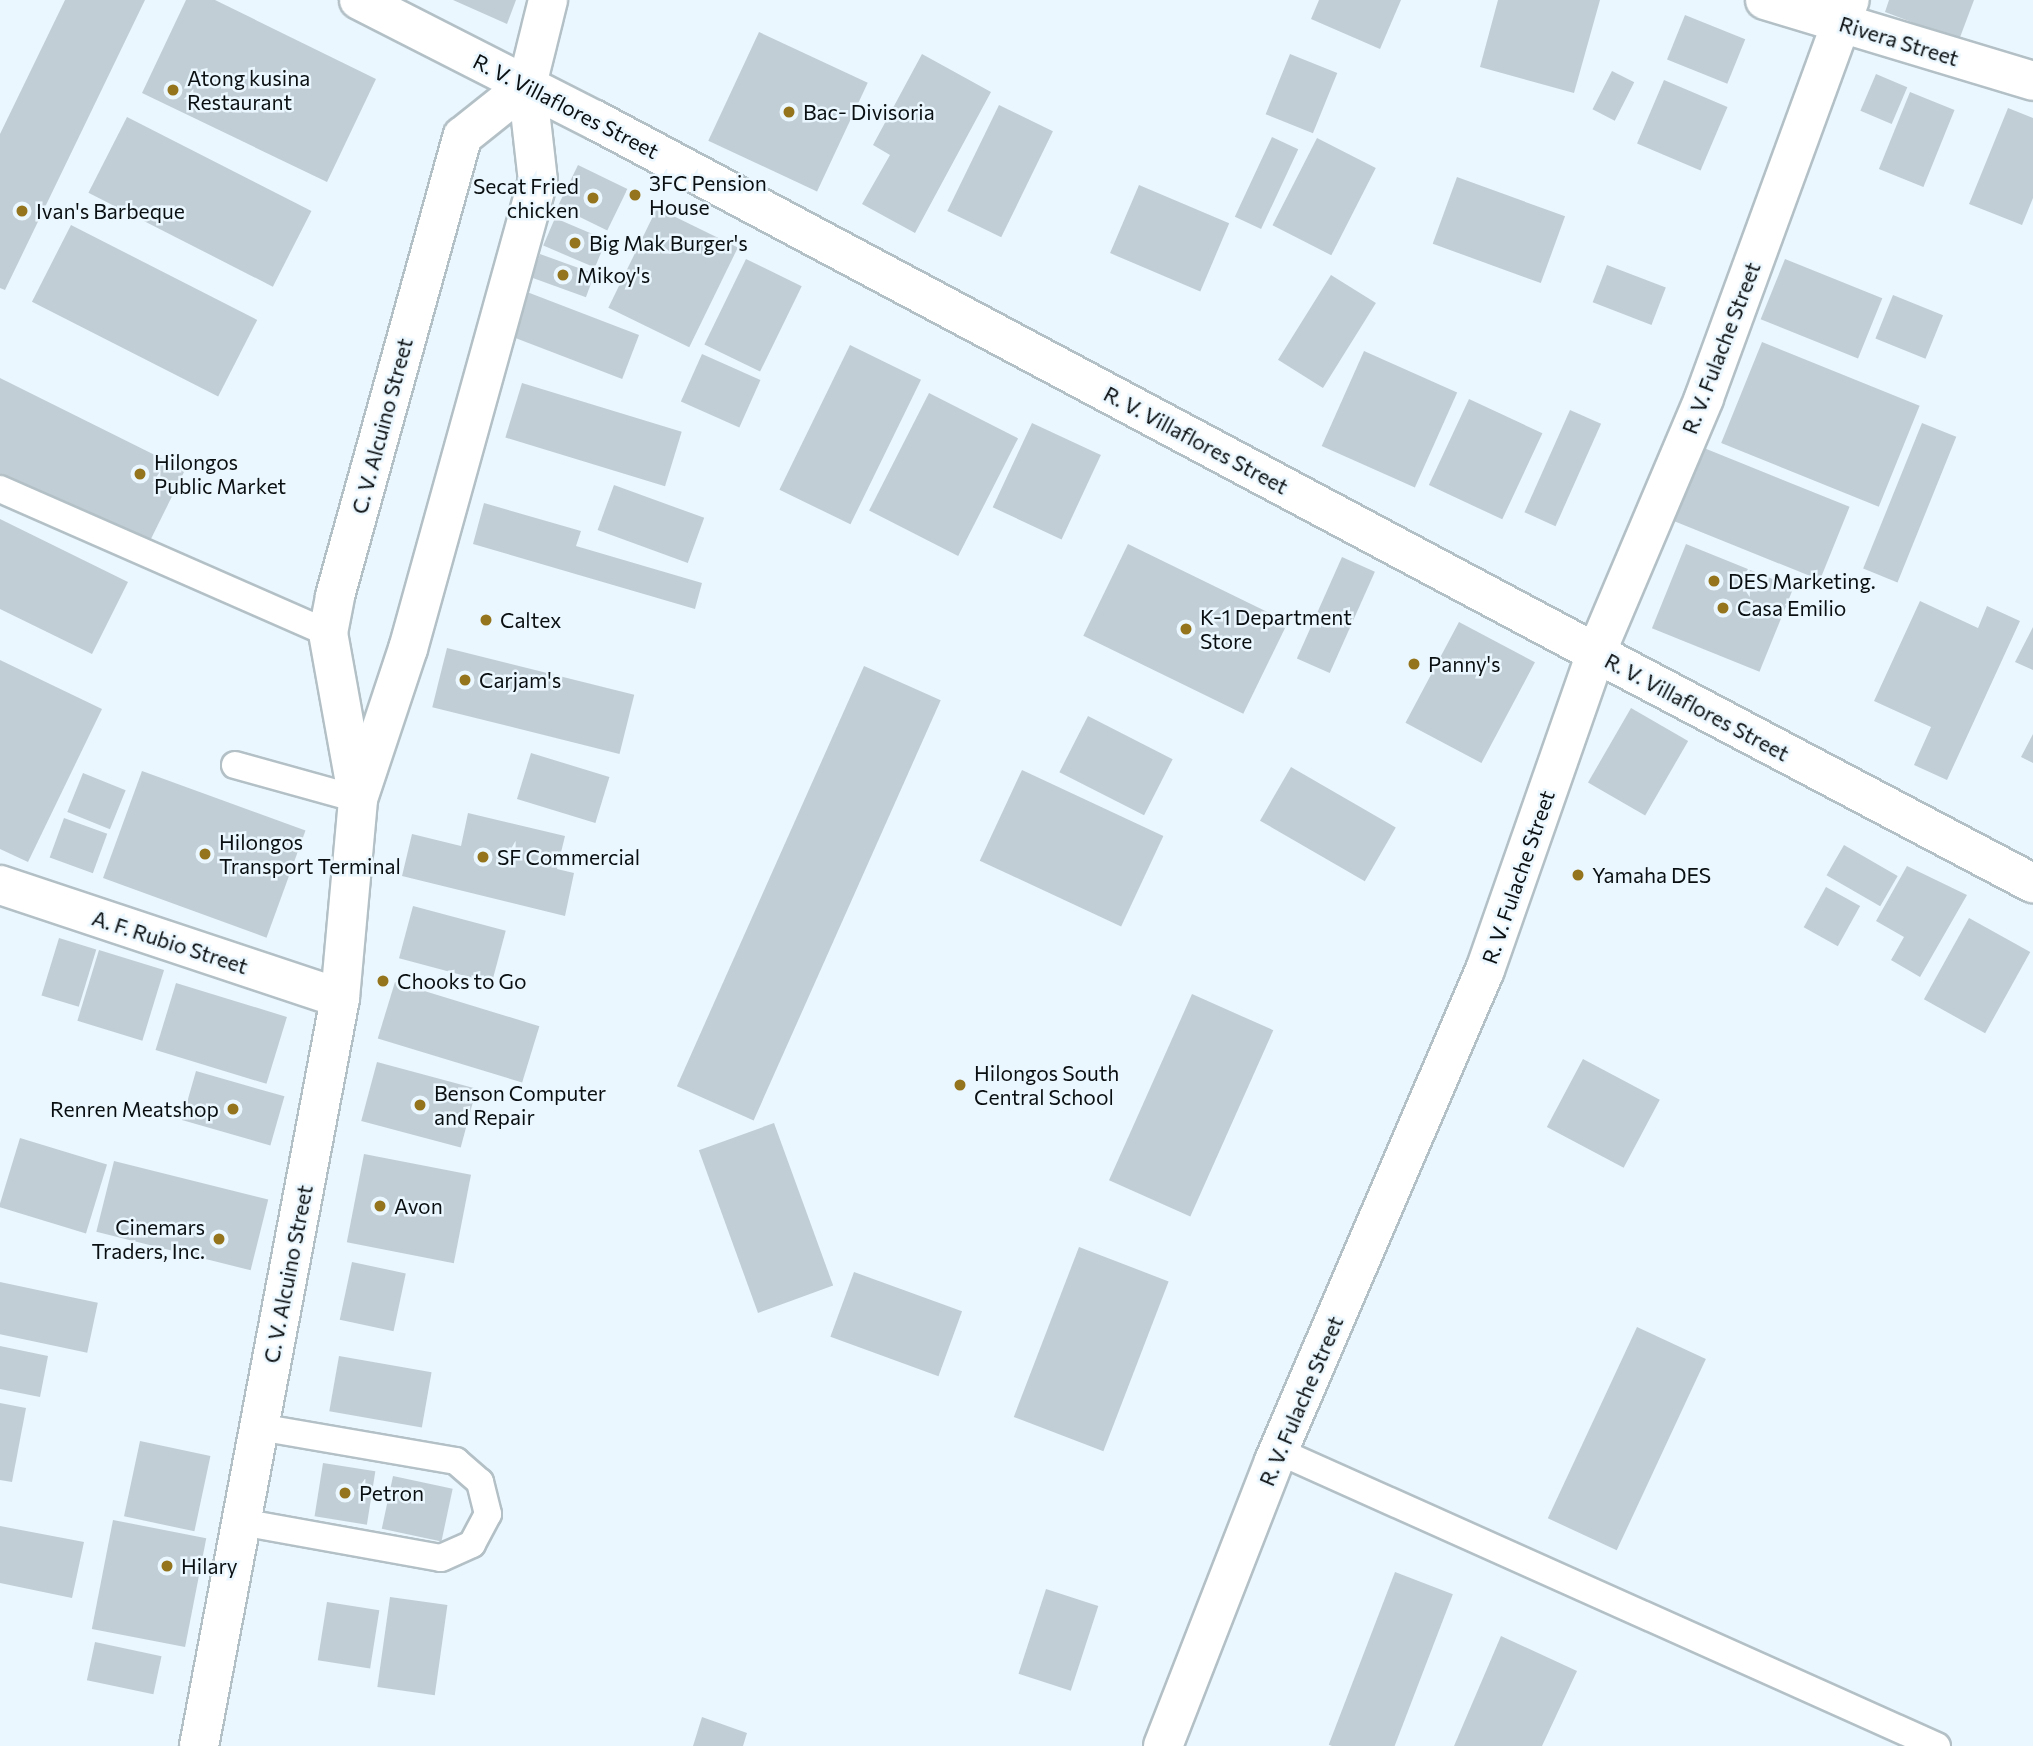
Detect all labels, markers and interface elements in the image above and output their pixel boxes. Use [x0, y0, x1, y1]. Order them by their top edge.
street label: Rivera Street [1836, 11, 1962, 71]
street label: R. V. Villaflores Street [469, 48, 663, 164]
place label: Atong kusina Restaurant [187, 65, 310, 115]
marker: Atong kusina Restaurant [165, 82, 181, 98]
place label: Bac- Divisoria [803, 99, 935, 125]
marker: Bac- Divisoria [781, 104, 797, 120]
place label: 3FC Pension House [649, 170, 767, 220]
place label: Secat Fried chicken [473, 173, 579, 223]
marker: 3FC Pension House [627, 187, 643, 203]
marker: Secat Fried chicken [585, 190, 601, 206]
place label: Ivan's Barbeque [36, 198, 185, 224]
marker: Ivan's Barbeque [14, 203, 30, 219]
place label: Big Mak Burger's [589, 230, 748, 256]
marker: Big Mak Burger's [567, 235, 583, 251]
street label: R. V. Fulache Street [1677, 259, 1765, 437]
place label: Mikoy's [577, 262, 650, 288]
marker: Mikoy's [555, 267, 571, 283]
street label: C. V. Alcuino Street [346, 335, 418, 517]
street label: R. V. Villaflores Street [1100, 381, 1292, 499]
place label: Hilongos Public Market [154, 449, 286, 499]
marker: Hilongos Public Market [132, 466, 148, 482]
place label: DES Marketing. [1728, 568, 1876, 594]
marker: DES Marketing. [1706, 573, 1722, 589]
place label: Casa Emilio [1737, 595, 1846, 621]
marker: Casa Emilio [1715, 600, 1731, 616]
place label: K-1 Department Store [1200, 604, 1352, 654]
place label: Caltex [500, 607, 561, 633]
marker: Caltex [478, 612, 494, 628]
marker: K-1 Department Store [1178, 621, 1194, 637]
street label: R. V. Villaflores Street [1601, 648, 1793, 766]
place label: Panny's [1428, 651, 1501, 677]
marker: Panny's [1406, 656, 1422, 672]
place label: Carjam's [479, 667, 561, 693]
marker: Carjam's [457, 672, 473, 688]
street label: R. V. Fulache Street [1476, 787, 1560, 967]
place label: Hilongos Transport Terminal [219, 829, 401, 879]
place label: SF Commercial [497, 844, 640, 870]
marker: Hilongos Transport Terminal [197, 846, 213, 862]
marker: SF Commercial [475, 849, 491, 865]
place label: Yamaha DES [1592, 862, 1711, 888]
marker: Yamaha DES [1570, 867, 1586, 883]
street label: A. F. Rubio Street [89, 905, 251, 979]
place label: Chooks to Go [397, 968, 526, 994]
marker: Chooks to Go [375, 973, 391, 989]
place label: Hilongos South Central School [974, 1060, 1119, 1110]
marker: Hilongos South Central School [952, 1077, 968, 1093]
place label: Benson Computer and Repair [434, 1080, 606, 1130]
place label: Renren Meatshop [50, 1096, 219, 1122]
marker: Benson Computer and Repair [412, 1097, 428, 1113]
marker: Renren Meatshop [225, 1101, 241, 1117]
street label: C. V. Alcuino Street [258, 1183, 318, 1365]
place label: Avon [394, 1193, 443, 1219]
marker: Avon [372, 1198, 388, 1214]
place label: Cinemars Traders, Inc. [91, 1214, 205, 1264]
marker: Cinemars Traders, Inc. [211, 1231, 227, 1247]
street label: R. V. Fulache Street [1254, 1312, 1348, 1490]
place label: Petron [359, 1480, 424, 1506]
marker: Petron [337, 1485, 353, 1501]
place label: Hilary [181, 1553, 238, 1579]
marker: Hilary [159, 1558, 175, 1574]

